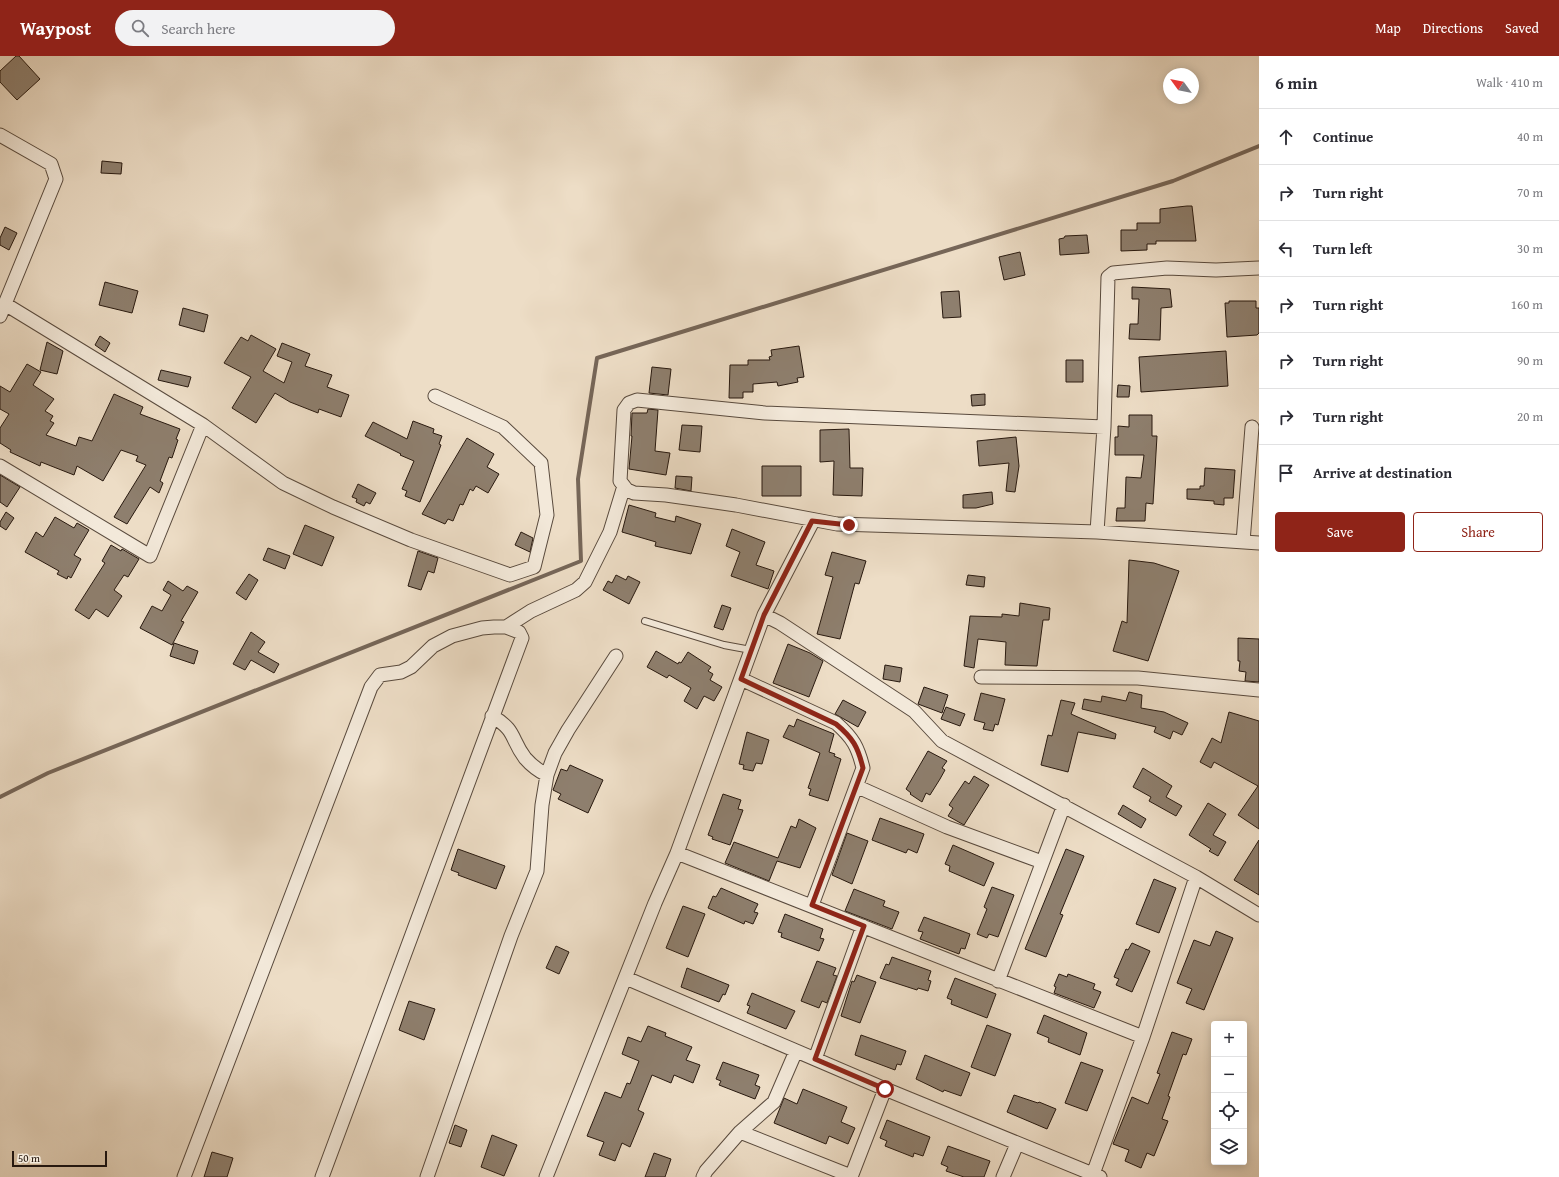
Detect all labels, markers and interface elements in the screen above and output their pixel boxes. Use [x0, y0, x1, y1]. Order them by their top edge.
search box [115, 10, 395, 46]
text: Waypost [20, 14, 91, 42]
icon: search [129, 17, 151, 39]
text: Search here [161, 18, 235, 39]
text: Map [1375, 18, 1401, 38]
text: Directions [1423, 18, 1483, 38]
text: Saved [1505, 18, 1539, 38]
north arrow [1163, 68, 1199, 104]
text: 6 min [1275, 70, 1317, 95]
text: Walk · 410 m [1476, 73, 1543, 92]
icon: ahead [1275, 126, 1297, 148]
text: Continue [1313, 126, 1374, 147]
text: 40 m [1517, 127, 1543, 146]
icon: right [1275, 182, 1297, 204]
text: Turn right [1313, 182, 1384, 203]
text: 70 m [1517, 183, 1543, 202]
icon: left [1275, 238, 1297, 260]
text: Turn left [1313, 238, 1372, 259]
text: 30 m [1517, 239, 1543, 258]
icon: right [1275, 294, 1297, 316]
text: Turn right [1313, 294, 1384, 315]
text: 160 m [1511, 295, 1543, 314]
icon: right [1275, 350, 1297, 372]
text: Turn right [1313, 350, 1384, 371]
text: 90 m [1517, 351, 1543, 370]
icon: right [1275, 406, 1297, 428]
text: Turn right [1313, 406, 1384, 427]
text: 20 m [1517, 407, 1543, 426]
icon: arrive [1275, 462, 1297, 484]
text: Arrive at destination [1313, 462, 1452, 483]
button: Save [1275, 512, 1405, 552]
button: Share [1413, 512, 1543, 552]
route end [840, 516, 858, 534]
map controls [1211, 1021, 1247, 1165]
button: + [1211, 1021, 1247, 1057]
button: − [1211, 1057, 1247, 1093]
route start [876, 1080, 894, 1098]
button: locate [1211, 1093, 1247, 1129]
button: layers [1211, 1129, 1247, 1165]
scale bar [12, 1149, 107, 1168]
text: 50 m [18, 1150, 40, 1166]

